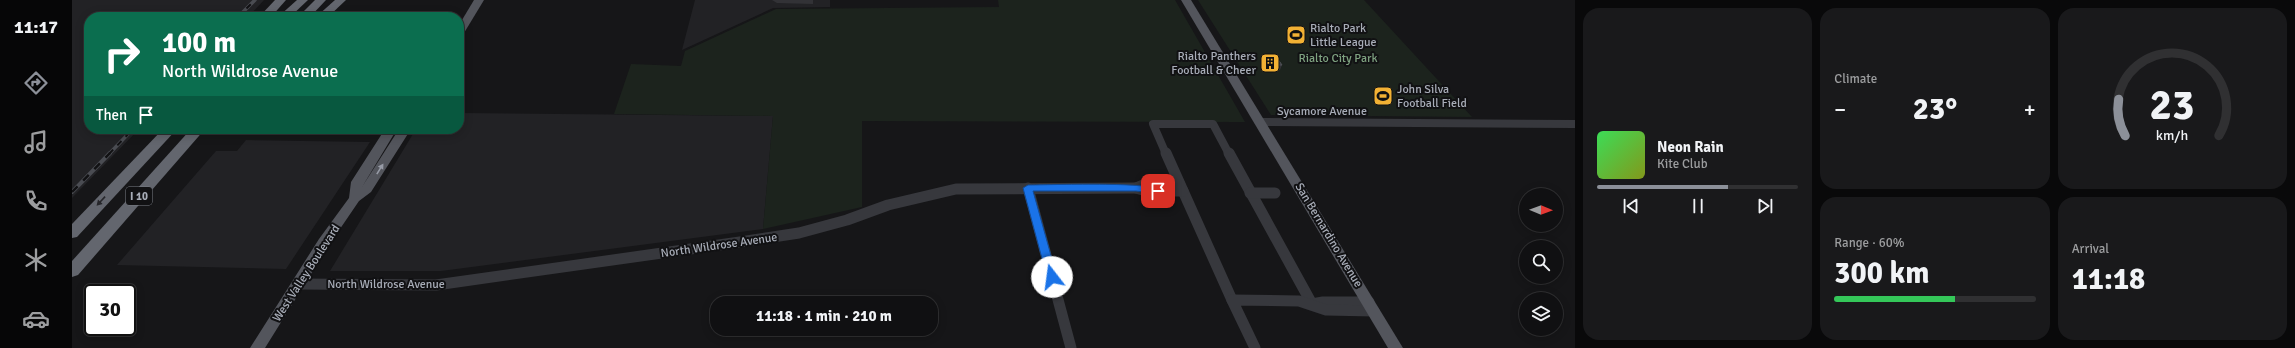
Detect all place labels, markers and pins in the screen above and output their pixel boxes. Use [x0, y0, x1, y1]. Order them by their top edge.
place label: Rialto Park Little League [1310, 21, 1377, 50]
sports icon: Rialto Park Little League [1285, 24, 1307, 46]
place label: Rialto Panthers Football & Cheer [1171, 49, 1257, 78]
building icon: Rialto Panthers Football & Cheer [1259, 52, 1281, 74]
place label: John Silva Football Field [1397, 82, 1467, 111]
sports icon: John Silva Football Field [1372, 85, 1394, 107]
pin [1141, 174, 1175, 208]

